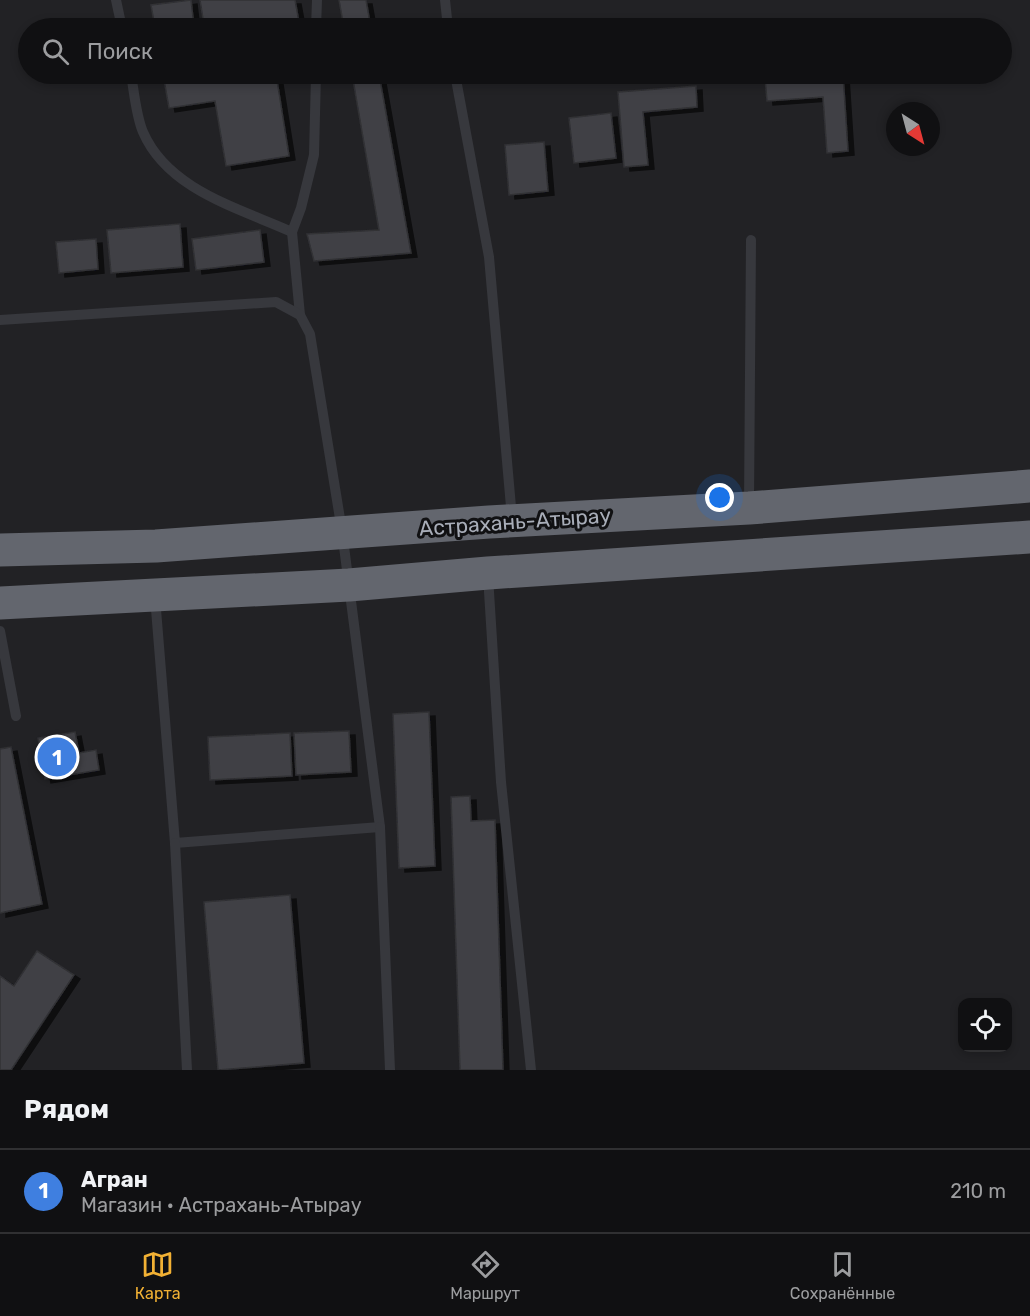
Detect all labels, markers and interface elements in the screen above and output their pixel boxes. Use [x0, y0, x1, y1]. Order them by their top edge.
search box [18, 18, 1012, 84]
icon: search [39, 35, 72, 68]
text: Поиск [87, 38, 153, 65]
north arrow [886, 102, 940, 156]
your location [705, 483, 734, 512]
street label: Астрахань-Атырау [418, 502, 612, 541]
pin: 1 [38, 734, 76, 780]
map controls [958, 998, 1012, 1052]
button: locate [958, 998, 1012, 1052]
text: Рядом [24, 1094, 109, 1125]
text: Агран [81, 1166, 148, 1193]
text: 1 [39, 1179, 48, 1203]
text: 210 m [950, 1179, 1006, 1203]
text: Магазин · Астрахань-Атырау [81, 1193, 362, 1217]
tab: Карта [135, 1248, 181, 1303]
tab: Маршрут [450, 1248, 520, 1303]
tab: Сохранённые [790, 1248, 895, 1303]

